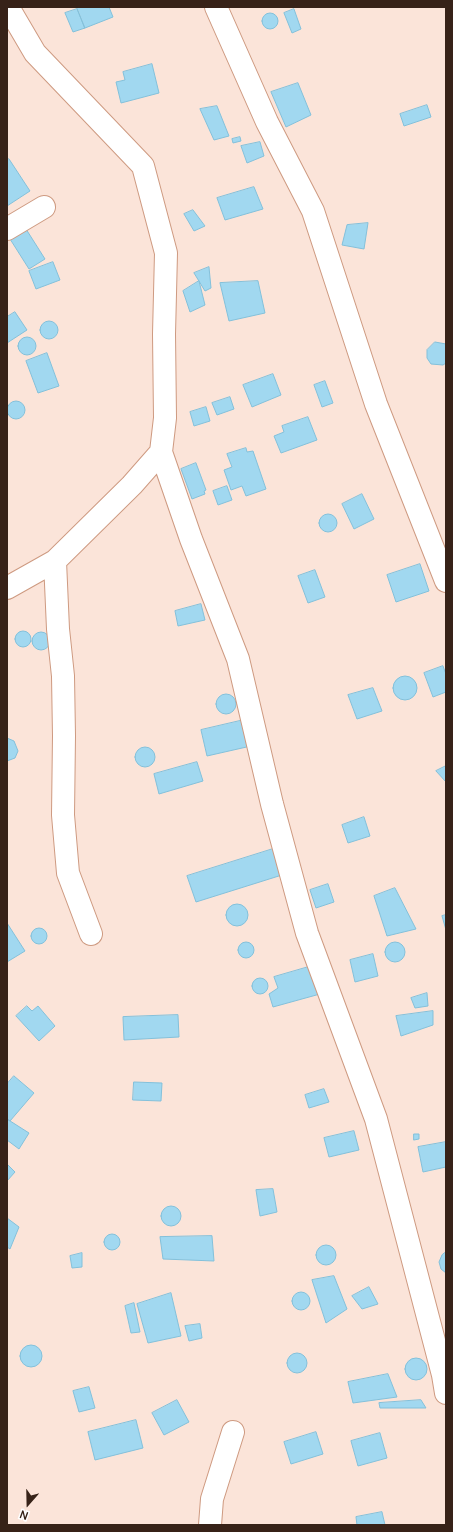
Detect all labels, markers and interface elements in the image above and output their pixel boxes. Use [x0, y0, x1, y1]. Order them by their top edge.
north arrow [8, 1484, 48, 1524]
text: N [17, 1507, 30, 1524]

